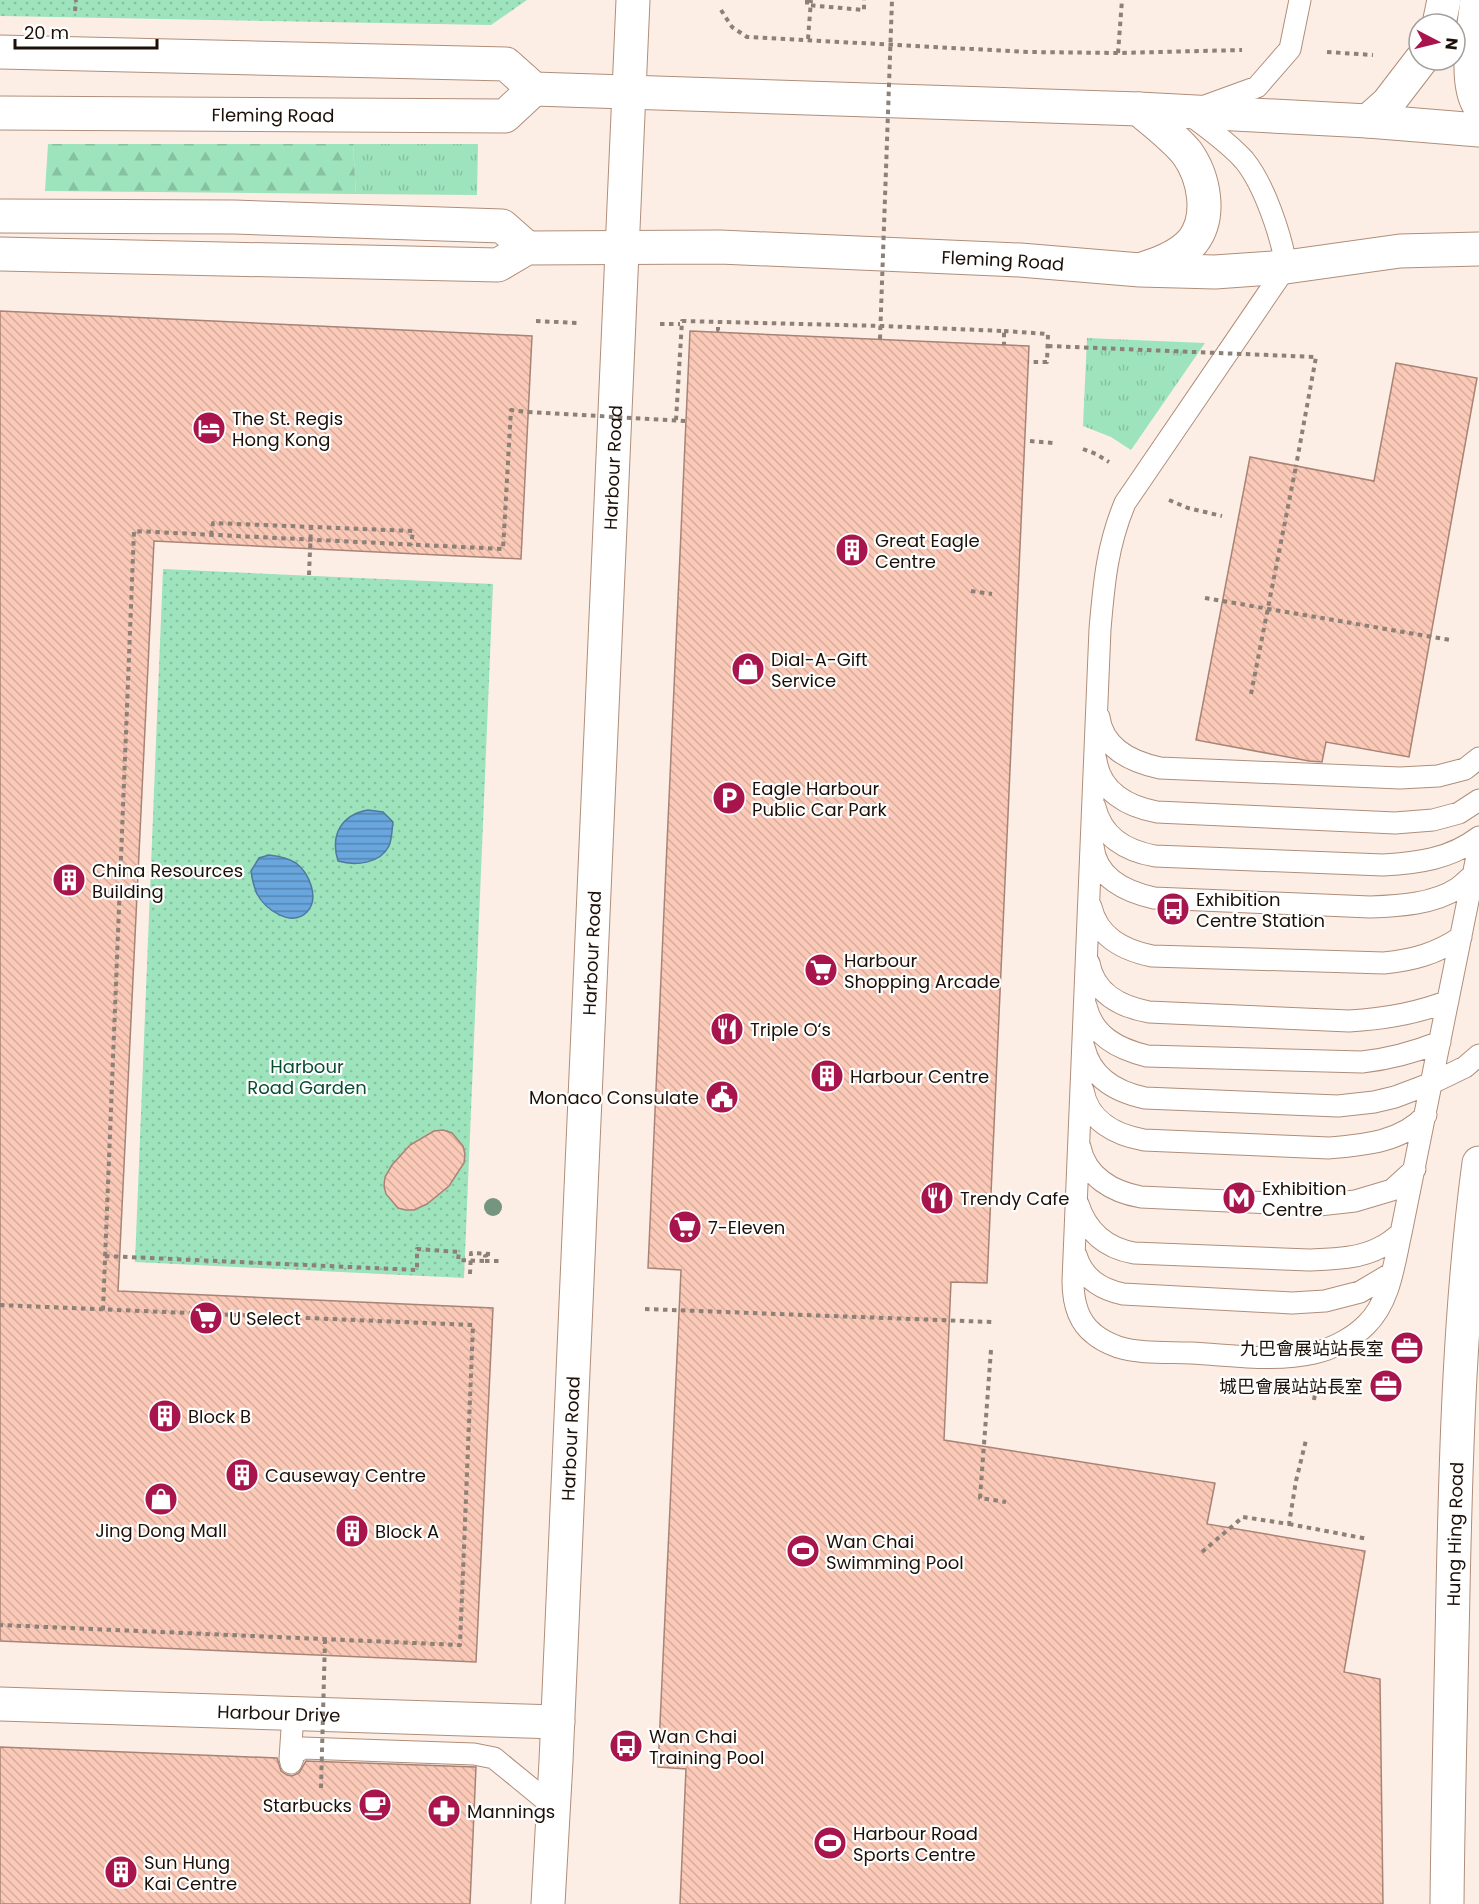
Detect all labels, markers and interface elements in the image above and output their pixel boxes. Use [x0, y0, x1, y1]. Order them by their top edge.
scale bar [15, 12, 158, 50]
north arrow [1407, 12, 1467, 72]
text: 20 m [24, 20, 69, 45]
text: N [1439, 36, 1464, 51]
street label: Fleming Road [211, 102, 335, 127]
street label: Fleming Road [941, 244, 1065, 276]
street label: Harbour Road [597, 404, 628, 530]
place label: The St. Regis Hong Kong [232, 406, 343, 452]
hotel icon: The St. Regis Hong Kong [191, 410, 227, 446]
place label: Great Eagle Centre [875, 528, 980, 574]
building icon: Great Eagle Centre [834, 532, 870, 568]
place label: Dial-A-Gift Service [771, 647, 868, 693]
shop icon: Dial-A-Gift Service [730, 651, 766, 687]
place label: Eagle Harbour Public Car Park [752, 776, 888, 822]
parking icon: Eagle Harbour Public Car Park [711, 780, 747, 816]
place label: China Resources Building [92, 858, 243, 904]
building icon: China Resources Building [51, 862, 87, 898]
place label: Exhibition Centre Station [1196, 887, 1325, 933]
street label: Harbour Road [576, 890, 607, 1016]
bus stop icon: Exhibition Centre Station [1155, 891, 1191, 927]
place label: Harbour Shopping Arcade [844, 948, 1000, 994]
supermarket icon: Harbour Shopping Arcade [803, 952, 839, 988]
restaurant icon: Triple O‘s [709, 1011, 745, 1047]
place label: Triple O‘s [750, 1017, 831, 1042]
park label: Harbour Road Garden [247, 1054, 367, 1100]
building icon: Harbour Centre [809, 1058, 845, 1094]
place label: Harbour Centre [850, 1064, 989, 1089]
public building icon: Monaco Consulate [704, 1079, 740, 1115]
place label: Monaco Consulate [529, 1085, 699, 1110]
place label: Exhibition Centre [1262, 1176, 1346, 1222]
restaurant icon: Trendy Cafe [919, 1180, 955, 1216]
metro station icon: Exhibition Centre [1221, 1180, 1257, 1216]
place label: Trendy Cafe [960, 1186, 1069, 1211]
supermarket icon: 7-Eleven [667, 1209, 703, 1245]
place label: 7-Eleven [708, 1215, 785, 1240]
supermarket icon: U Select [188, 1300, 224, 1336]
place label: U Select [229, 1306, 301, 1331]
office icon: 九巴會展站站長室 [1389, 1330, 1425, 1366]
place label: 九巴會展站站長室 [1240, 1336, 1384, 1361]
office icon: 城巴會展站站長室 [1368, 1368, 1404, 1404]
place label: 城巴會展站站長室 [1219, 1374, 1363, 1399]
street label: Harbour Road [555, 1376, 585, 1501]
building icon: Block B [147, 1398, 183, 1434]
place label: Block B [188, 1404, 251, 1429]
building icon: Causeway Centre [224, 1457, 260, 1493]
street label: Hung Hing Road [1440, 1461, 1469, 1607]
place label: Causeway Centre [265, 1463, 426, 1488]
shop icon: Jing Dong Mall [143, 1481, 179, 1517]
building icon: Block A [334, 1513, 370, 1549]
place label: Jing Dong Mall [95, 1518, 227, 1543]
place label: Block A [375, 1519, 439, 1544]
place label: Wan Chai Swimming Pool [826, 1529, 964, 1575]
sports icon: Wan Chai Swimming Pool [785, 1533, 821, 1569]
street label: Harbour Drive [217, 1699, 341, 1727]
place label: Wan Chai Training Pool [649, 1724, 764, 1770]
bus stop icon: Wan Chai Training Pool [608, 1728, 644, 1764]
cafe icon: Starbucks [357, 1787, 393, 1823]
place label: Starbucks [263, 1793, 352, 1818]
pharmacy icon: Mannings [426, 1793, 462, 1829]
place label: Mannings [467, 1799, 555, 1824]
place label: Harbour Road Sports Centre [853, 1821, 978, 1867]
sports icon: Harbour Road Sports Centre [812, 1825, 848, 1861]
place label: Sun Hung Kai Centre [144, 1850, 237, 1896]
building icon: Sun Hung Kai Centre [103, 1854, 139, 1890]

